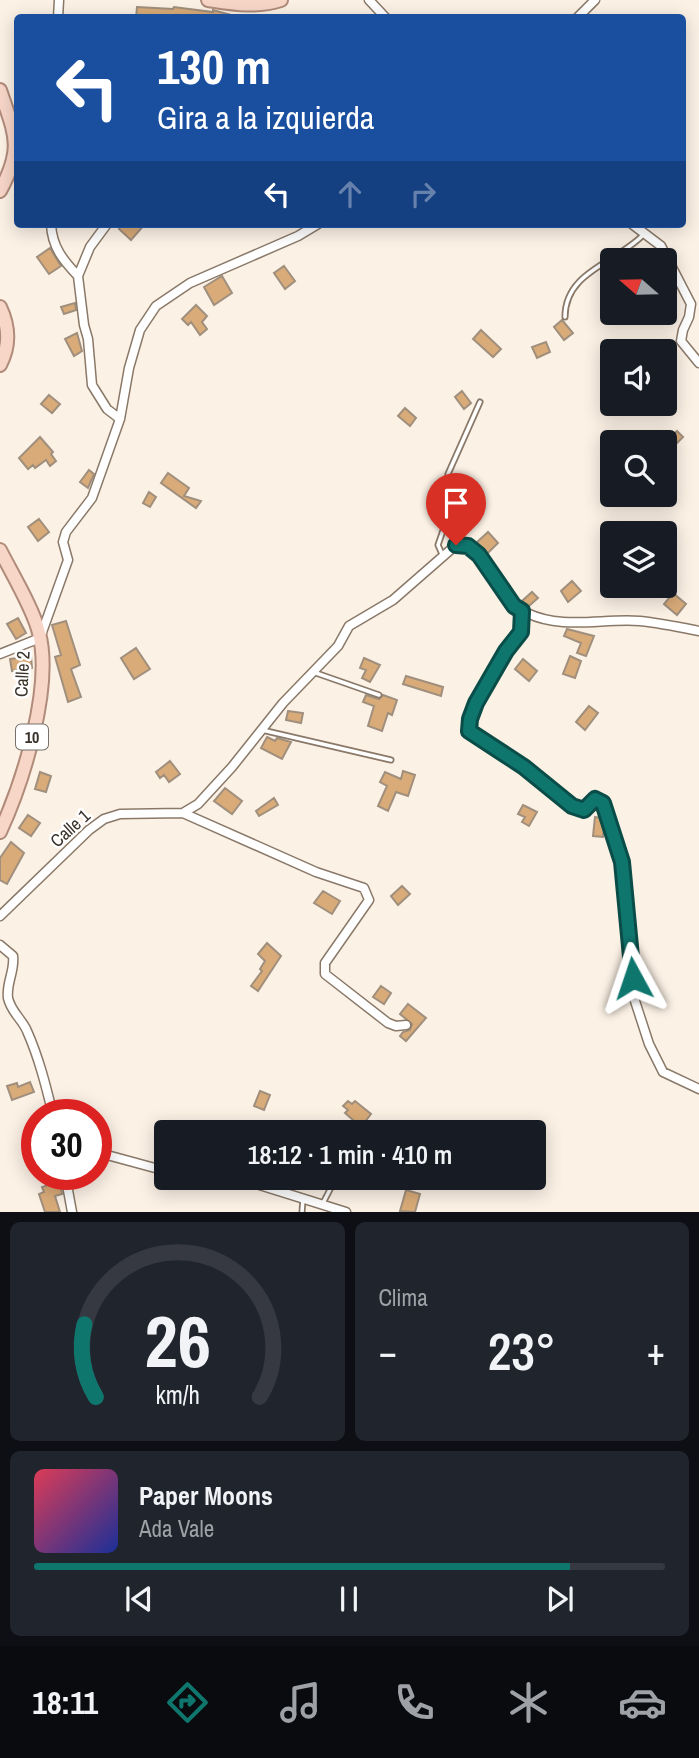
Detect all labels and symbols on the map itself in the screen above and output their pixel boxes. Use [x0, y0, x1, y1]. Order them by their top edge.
north arrow [600, 248, 677, 326]
pin [426, 473, 486, 545]
street label: Calle 2 [8, 650, 36, 698]
road number: 10 [16, 724, 48, 750]
street label: Calle 1 [45, 803, 96, 853]
position arrow [596, 941, 670, 1015]
speed limit sign: 30 [21, 1099, 112, 1190]

